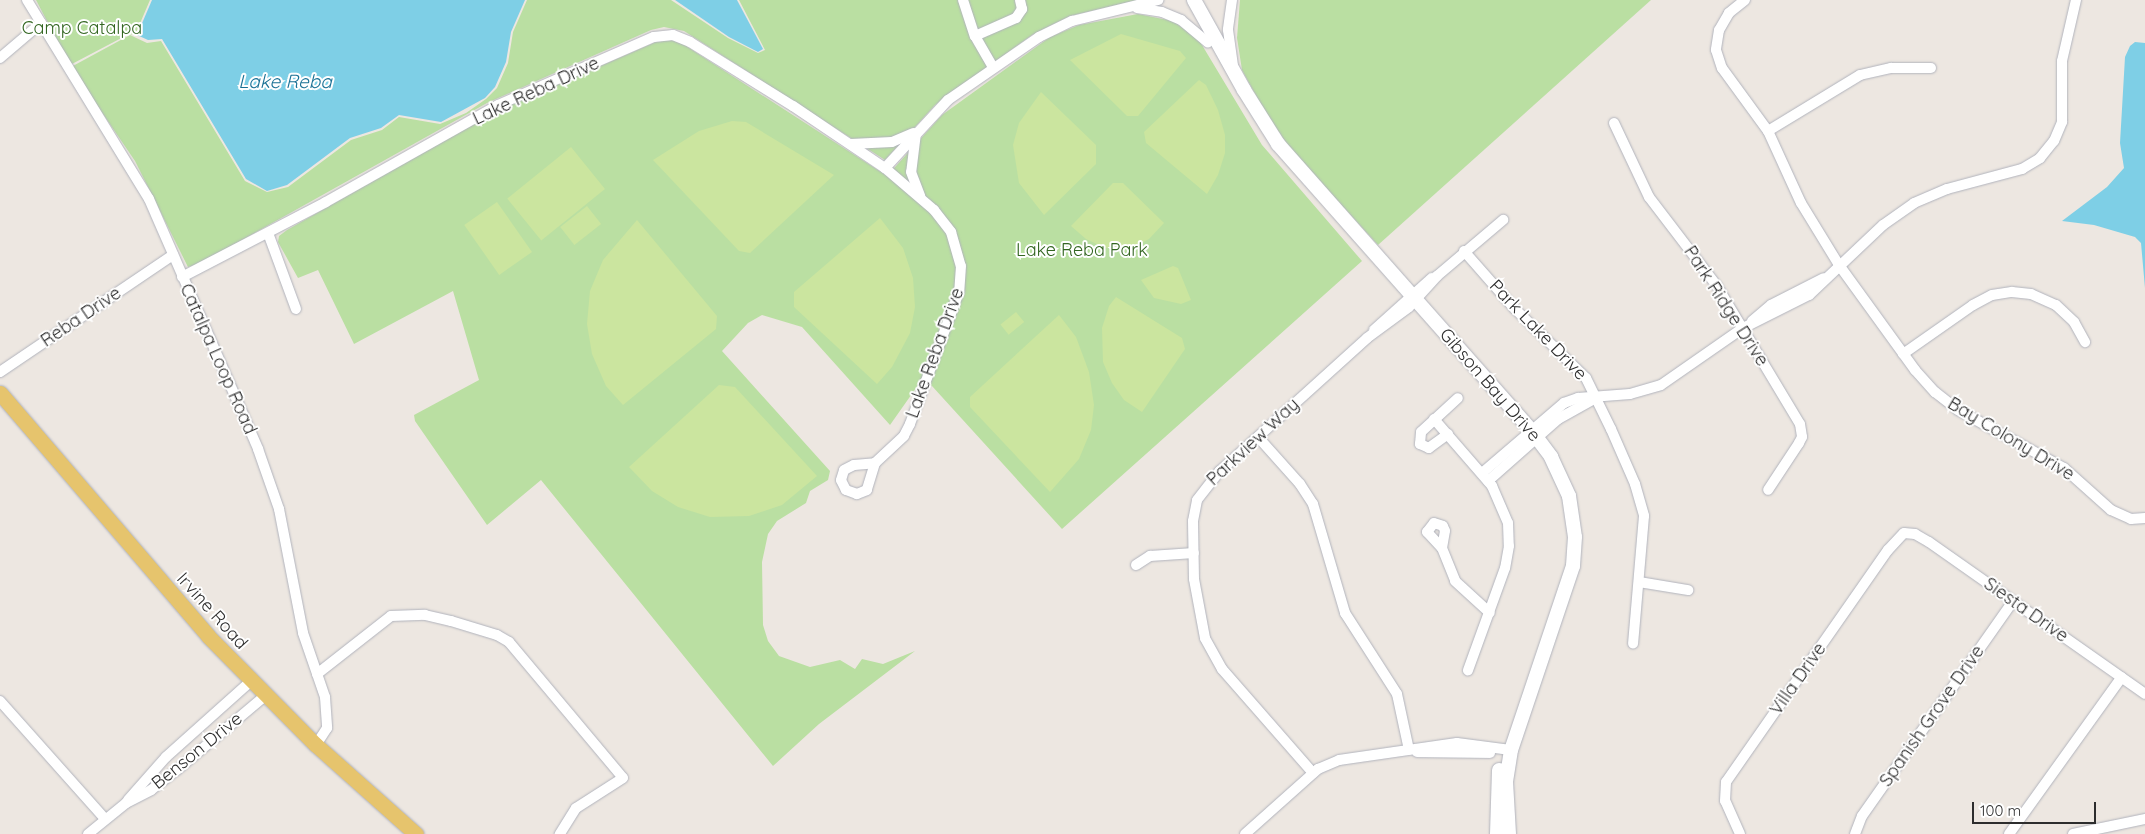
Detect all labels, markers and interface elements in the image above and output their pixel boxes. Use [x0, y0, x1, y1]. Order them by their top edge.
park label: Camp Catalpa [22, 17, 142, 39]
street label: Lake Reba Drive [469, 52, 603, 130]
water label: Lake Reba [238, 71, 332, 93]
park label: Lake Reba Park [1016, 239, 1148, 261]
street label: Park Ridge Drive [1679, 242, 1773, 370]
street label: Park Lake Drive [1485, 275, 1591, 385]
street label: Catalpa Loop Road [175, 280, 261, 438]
street label: Reba Drive [37, 282, 125, 352]
street label: Lake Reba Drive [901, 285, 969, 421]
street label: Gibson Bay Drive [1435, 324, 1545, 446]
street label: Bay Colony Drive [1944, 393, 2078, 485]
street label: Parkview Way [1202, 394, 1304, 490]
street label: Irvine Road [172, 568, 252, 654]
street label: Siesta Drive [1980, 573, 2072, 647]
street label: Villa Drive [1765, 639, 1831, 719]
street label: Spanish Grove Drive [1875, 641, 1989, 791]
street label: Benson Drive [147, 708, 247, 794]
scale bar [1975, 792, 2099, 824]
text: 100 m [1980, 801, 2021, 820]

